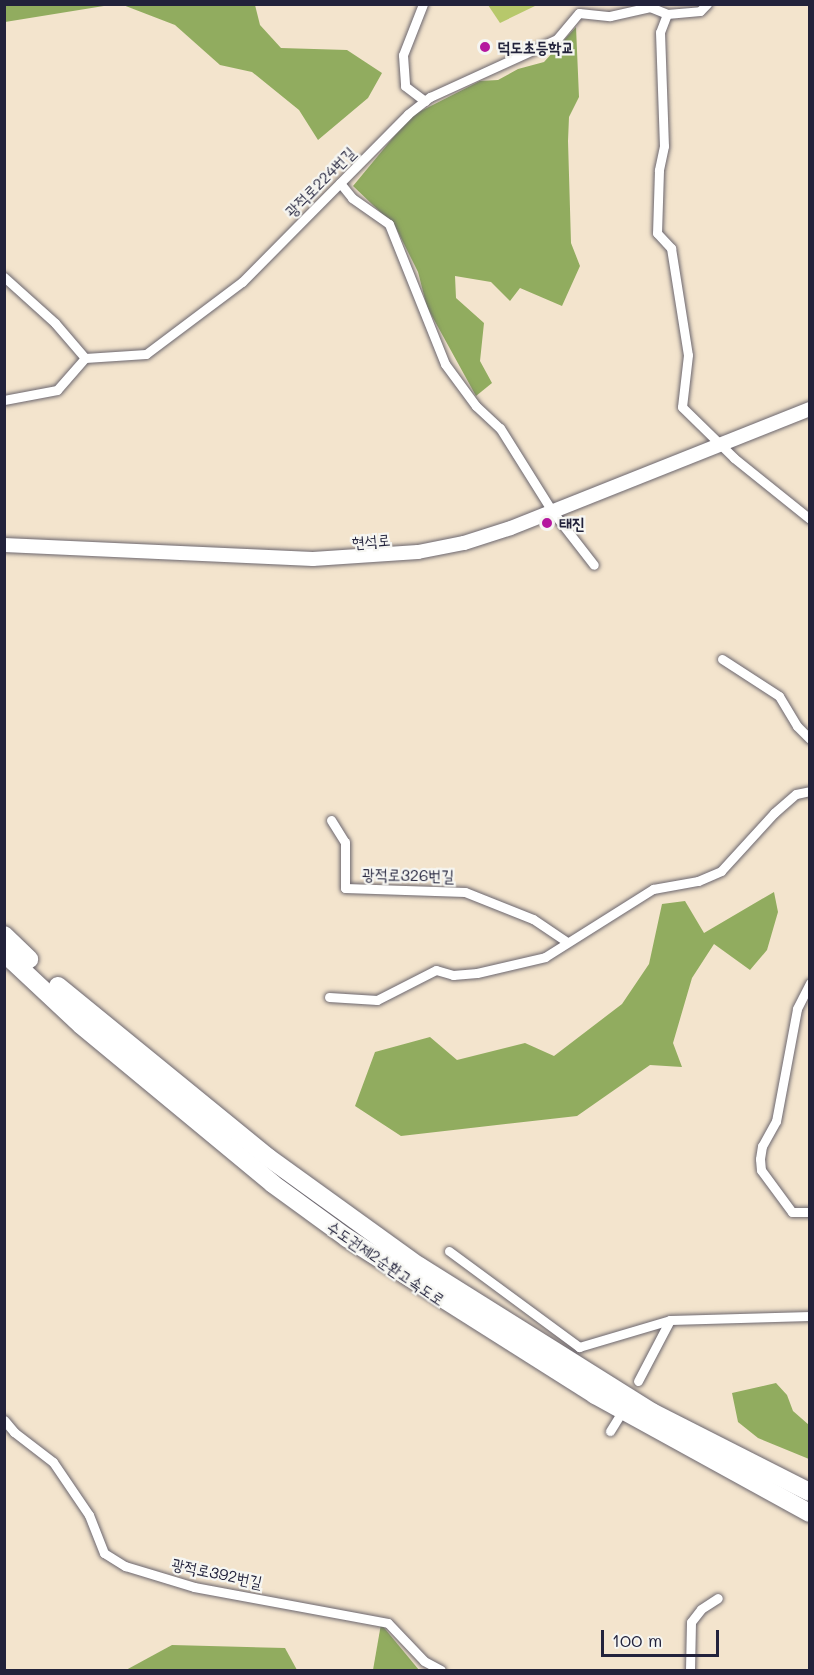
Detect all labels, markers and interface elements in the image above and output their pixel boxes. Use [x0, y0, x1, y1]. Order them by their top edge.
place label: 덕도초등학교 [497, 37, 574, 57]
marker: 덕도초등학교 [478, 40, 492, 54]
street label: 광적로224번길 [281, 143, 359, 221]
place label: 태진 [559, 513, 585, 533]
marker: 태진 [540, 516, 554, 530]
street label: 현석로 [351, 530, 391, 552]
street label: 광적로326번길 [362, 865, 454, 885]
street label: 수도권제2순환고속도로 [324, 1217, 448, 1309]
street label: 광적로392번길 [170, 1554, 264, 1592]
scale bar [604, 1618, 722, 1656]
text: 100 m [612, 1628, 662, 1652]

